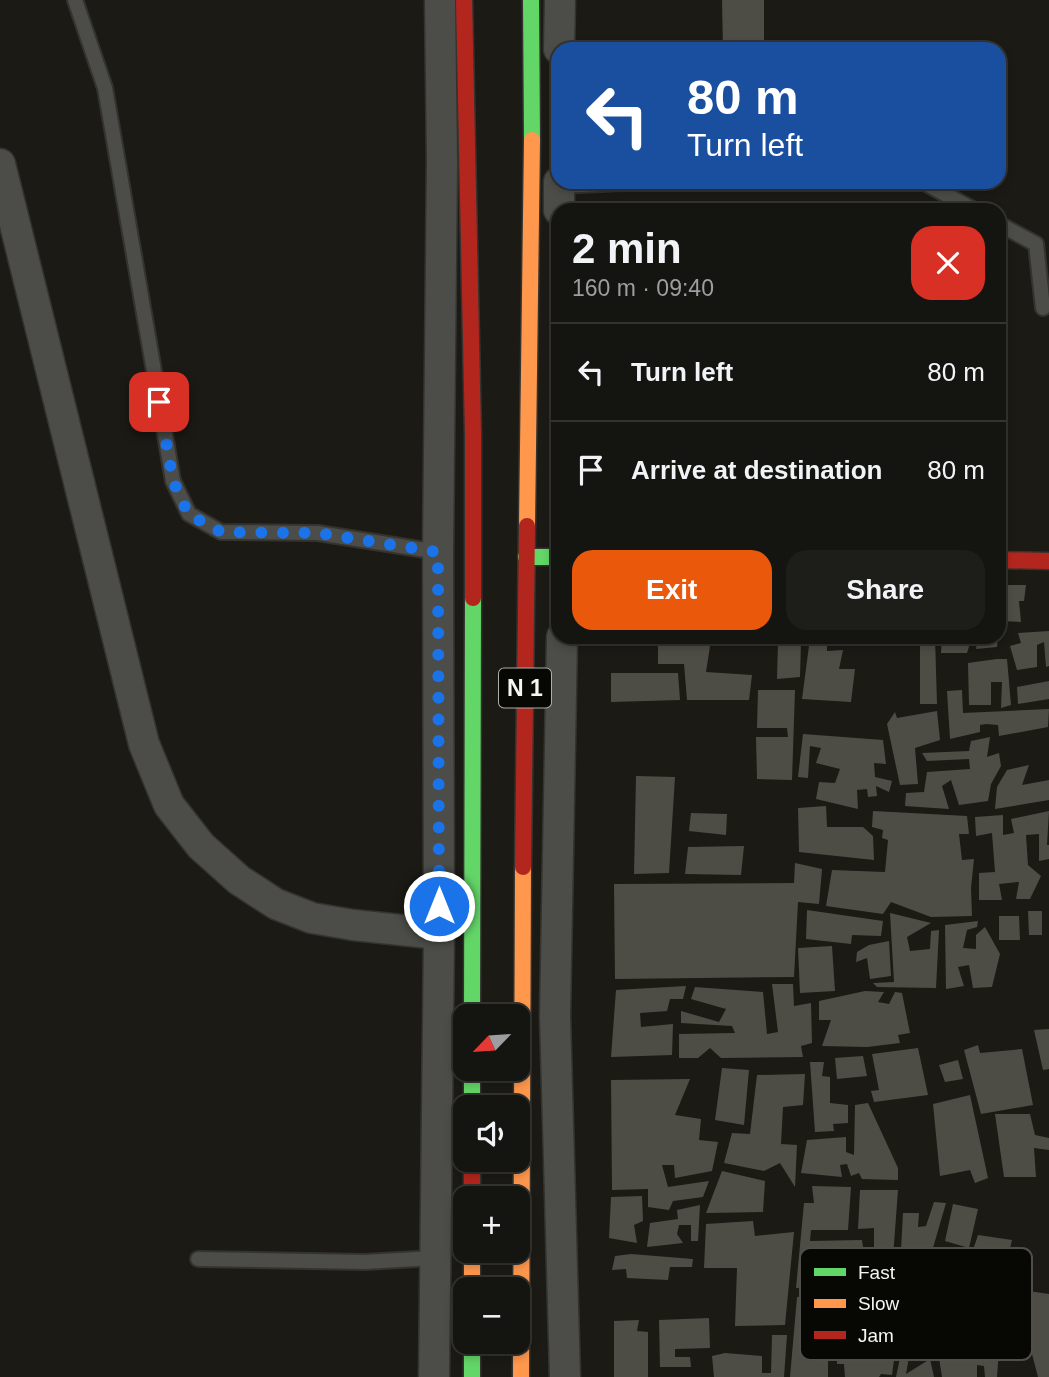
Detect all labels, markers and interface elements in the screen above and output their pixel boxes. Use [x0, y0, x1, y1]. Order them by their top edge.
icon: left [572, 70, 663, 161]
text: 80 m [687, 70, 799, 124]
text: Turn left [687, 127, 803, 163]
text: 2 min [572, 225, 682, 272]
button: close [911, 226, 985, 300]
text: 160 m · 09:40 [572, 275, 714, 301]
icon: left [572, 353, 610, 391]
text: Turn left [631, 357, 733, 387]
text: 80 m [927, 357, 985, 387]
pin [129, 372, 189, 432]
icon: arrive [140, 383, 178, 421]
icon: arrive [572, 451, 610, 489]
text: Arrive at destination [631, 455, 882, 485]
text: 80 m [927, 455, 985, 485]
button: Exit [572, 550, 772, 630]
button: Share [786, 550, 985, 630]
road number: N 1 [499, 668, 551, 708]
position arrow [402, 869, 476, 943]
north arrow [453, 1004, 530, 1082]
map controls [453, 1004, 530, 1354]
button: sound [453, 1095, 530, 1172]
button: + [453, 1186, 530, 1263]
legend [800, 1248, 1032, 1360]
text: Fast [858, 1262, 896, 1283]
button: − [453, 1277, 530, 1354]
text: Slow [858, 1293, 899, 1314]
text: Jam [858, 1325, 894, 1346]

